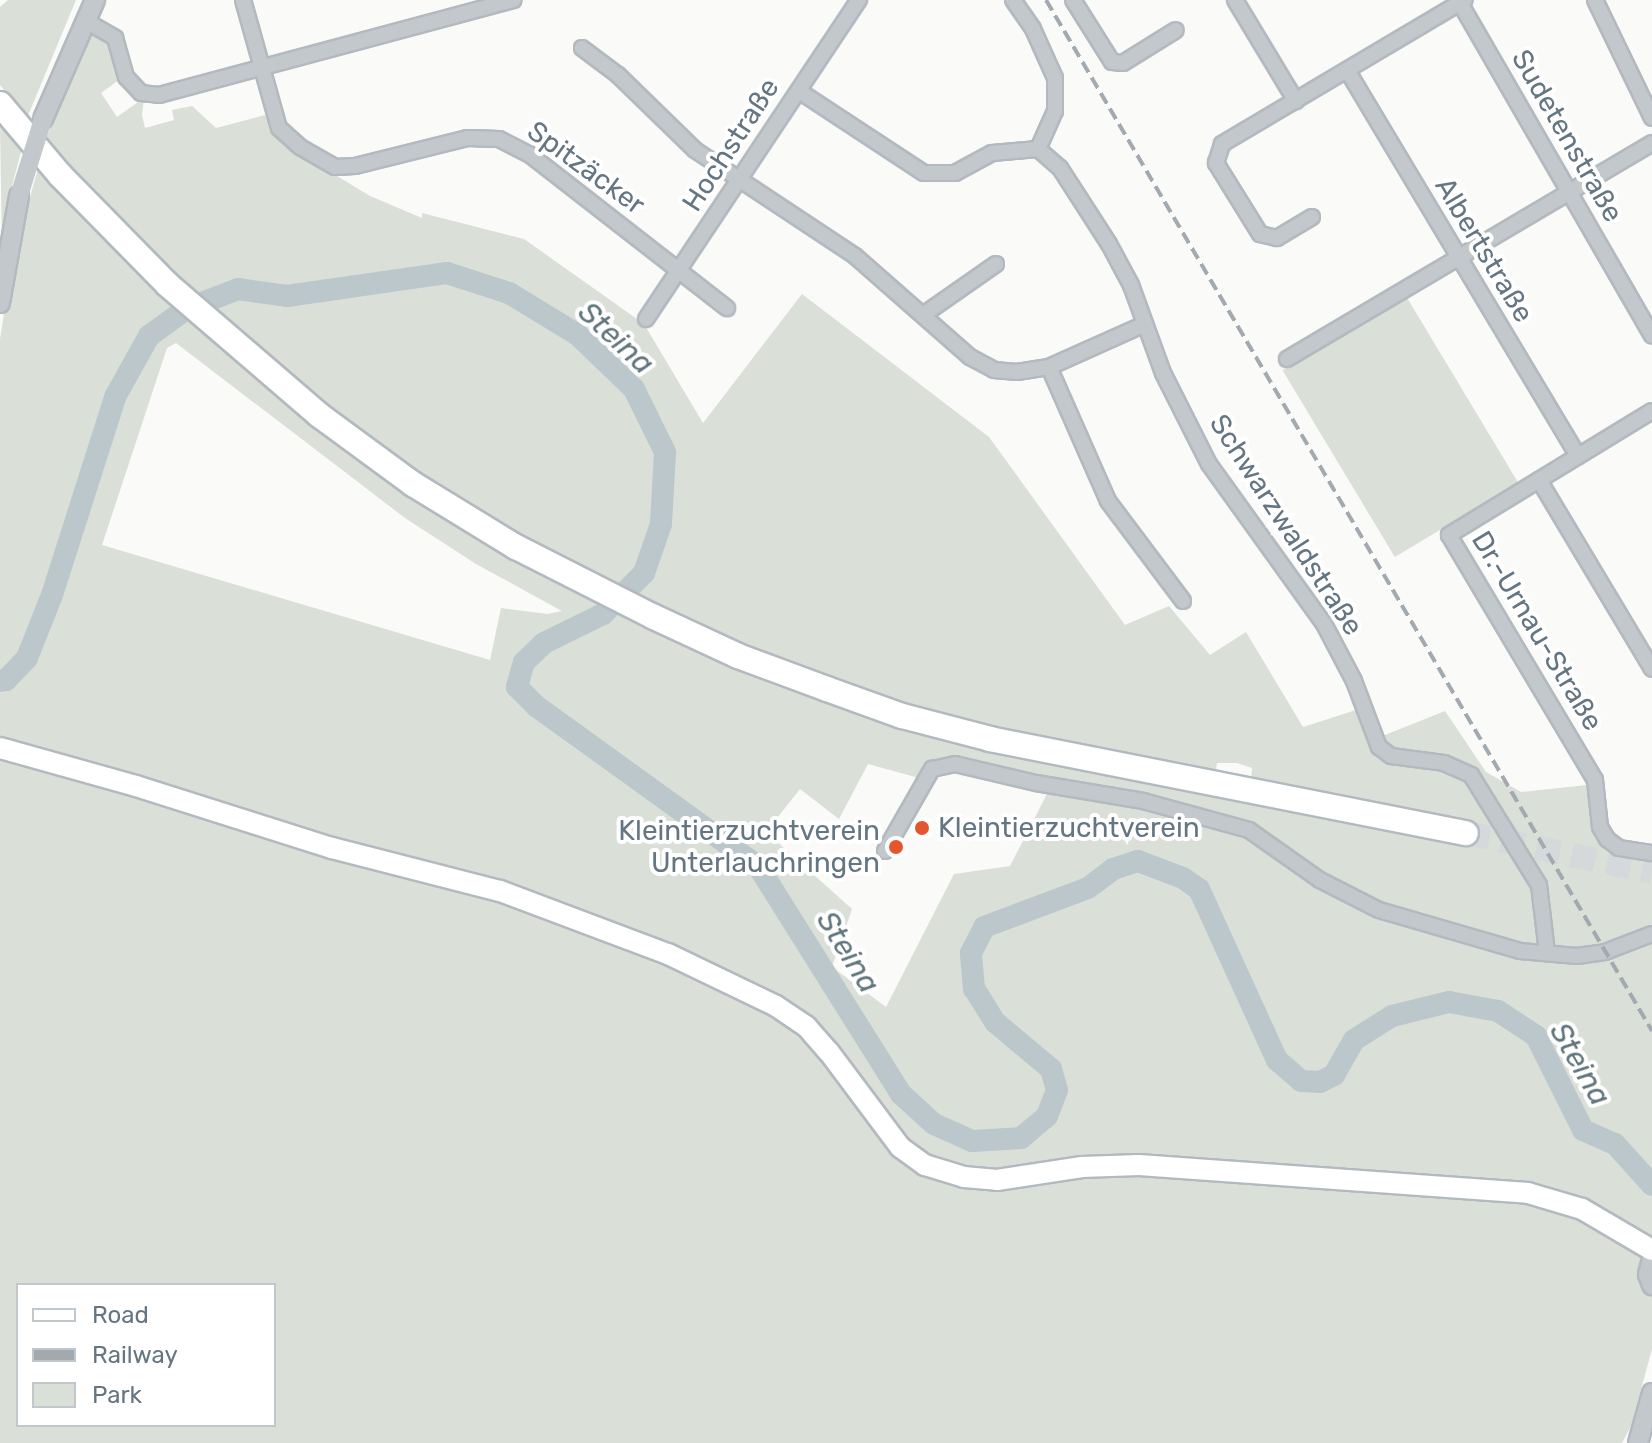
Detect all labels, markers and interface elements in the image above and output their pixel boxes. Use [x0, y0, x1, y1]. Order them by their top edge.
street label: Sudetenstraße [1504, 44, 1630, 228]
street label: Hochstraße [676, 72, 786, 218]
street label: Spitzäcker [521, 114, 651, 222]
street label: Albertstraße [1428, 172, 1540, 328]
water label: Steina [571, 294, 661, 382]
street label: Schwarzwaldstraße [1202, 408, 1370, 642]
street label: Dr.-Urnau-Straße [1464, 525, 1610, 737]
place label: Kleintierzuchtverein [938, 811, 1200, 845]
place label: Kleintierzuchtverein Unterlauchringen [618, 814, 880, 880]
marker: Kleintierzuchtverein [913, 819, 931, 837]
marker: Kleintierzuchtverein Unterlauchringen [887, 838, 905, 856]
water label: Steina [809, 904, 887, 1000]
water label: Steina [1542, 1016, 1618, 1112]
legend [16, 1283, 276, 1427]
text: Road [92, 1301, 149, 1329]
text: Railway [92, 1341, 178, 1369]
text: Park [92, 1381, 142, 1409]

